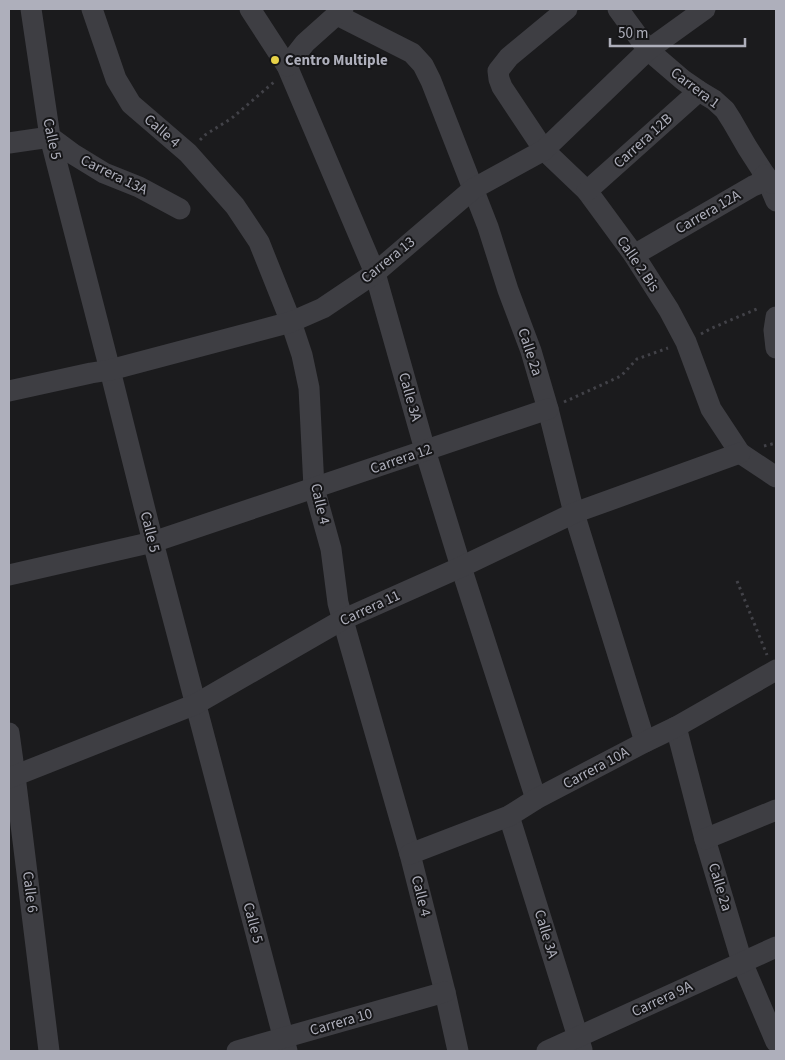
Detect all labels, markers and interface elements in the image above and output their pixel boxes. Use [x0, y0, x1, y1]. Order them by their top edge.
scale bar [610, 15, 745, 47]
text: 50 m [618, 23, 648, 44]
place label: Centro Multiple [285, 50, 388, 71]
marker: Centro Multiple [269, 54, 281, 66]
street label: Carrera 1 [666, 63, 724, 113]
street label: Calle 4 [139, 109, 185, 153]
street label: Carrera 12B [609, 109, 677, 173]
street label: Calle 5 [37, 116, 67, 162]
street label: Carrera 13A [77, 150, 152, 201]
street label: Carrera 12A [671, 184, 745, 239]
street label: Carrera 13 [356, 232, 420, 288]
street label: Calle 2 Bis [612, 232, 664, 296]
street label: Calle 2a [512, 325, 548, 379]
street label: Calle 3A [393, 370, 427, 425]
street label: Carrera 12 [367, 439, 435, 479]
street label: Calle 4 [305, 481, 335, 527]
street label: Calle 5 [135, 509, 165, 555]
street label: Carrera 11 [336, 585, 404, 631]
street label: Carrera 10A [559, 741, 634, 794]
street label: Calle 2a [703, 860, 737, 914]
street label: Calle 6 [17, 870, 43, 914]
street label: Calle 4 [406, 873, 436, 919]
street label: Calle 5 [237, 900, 269, 946]
street label: Calle 3A [529, 907, 564, 962]
street label: Carrera 9A [628, 975, 697, 1022]
street label: Carrera 10 [307, 1003, 375, 1041]

